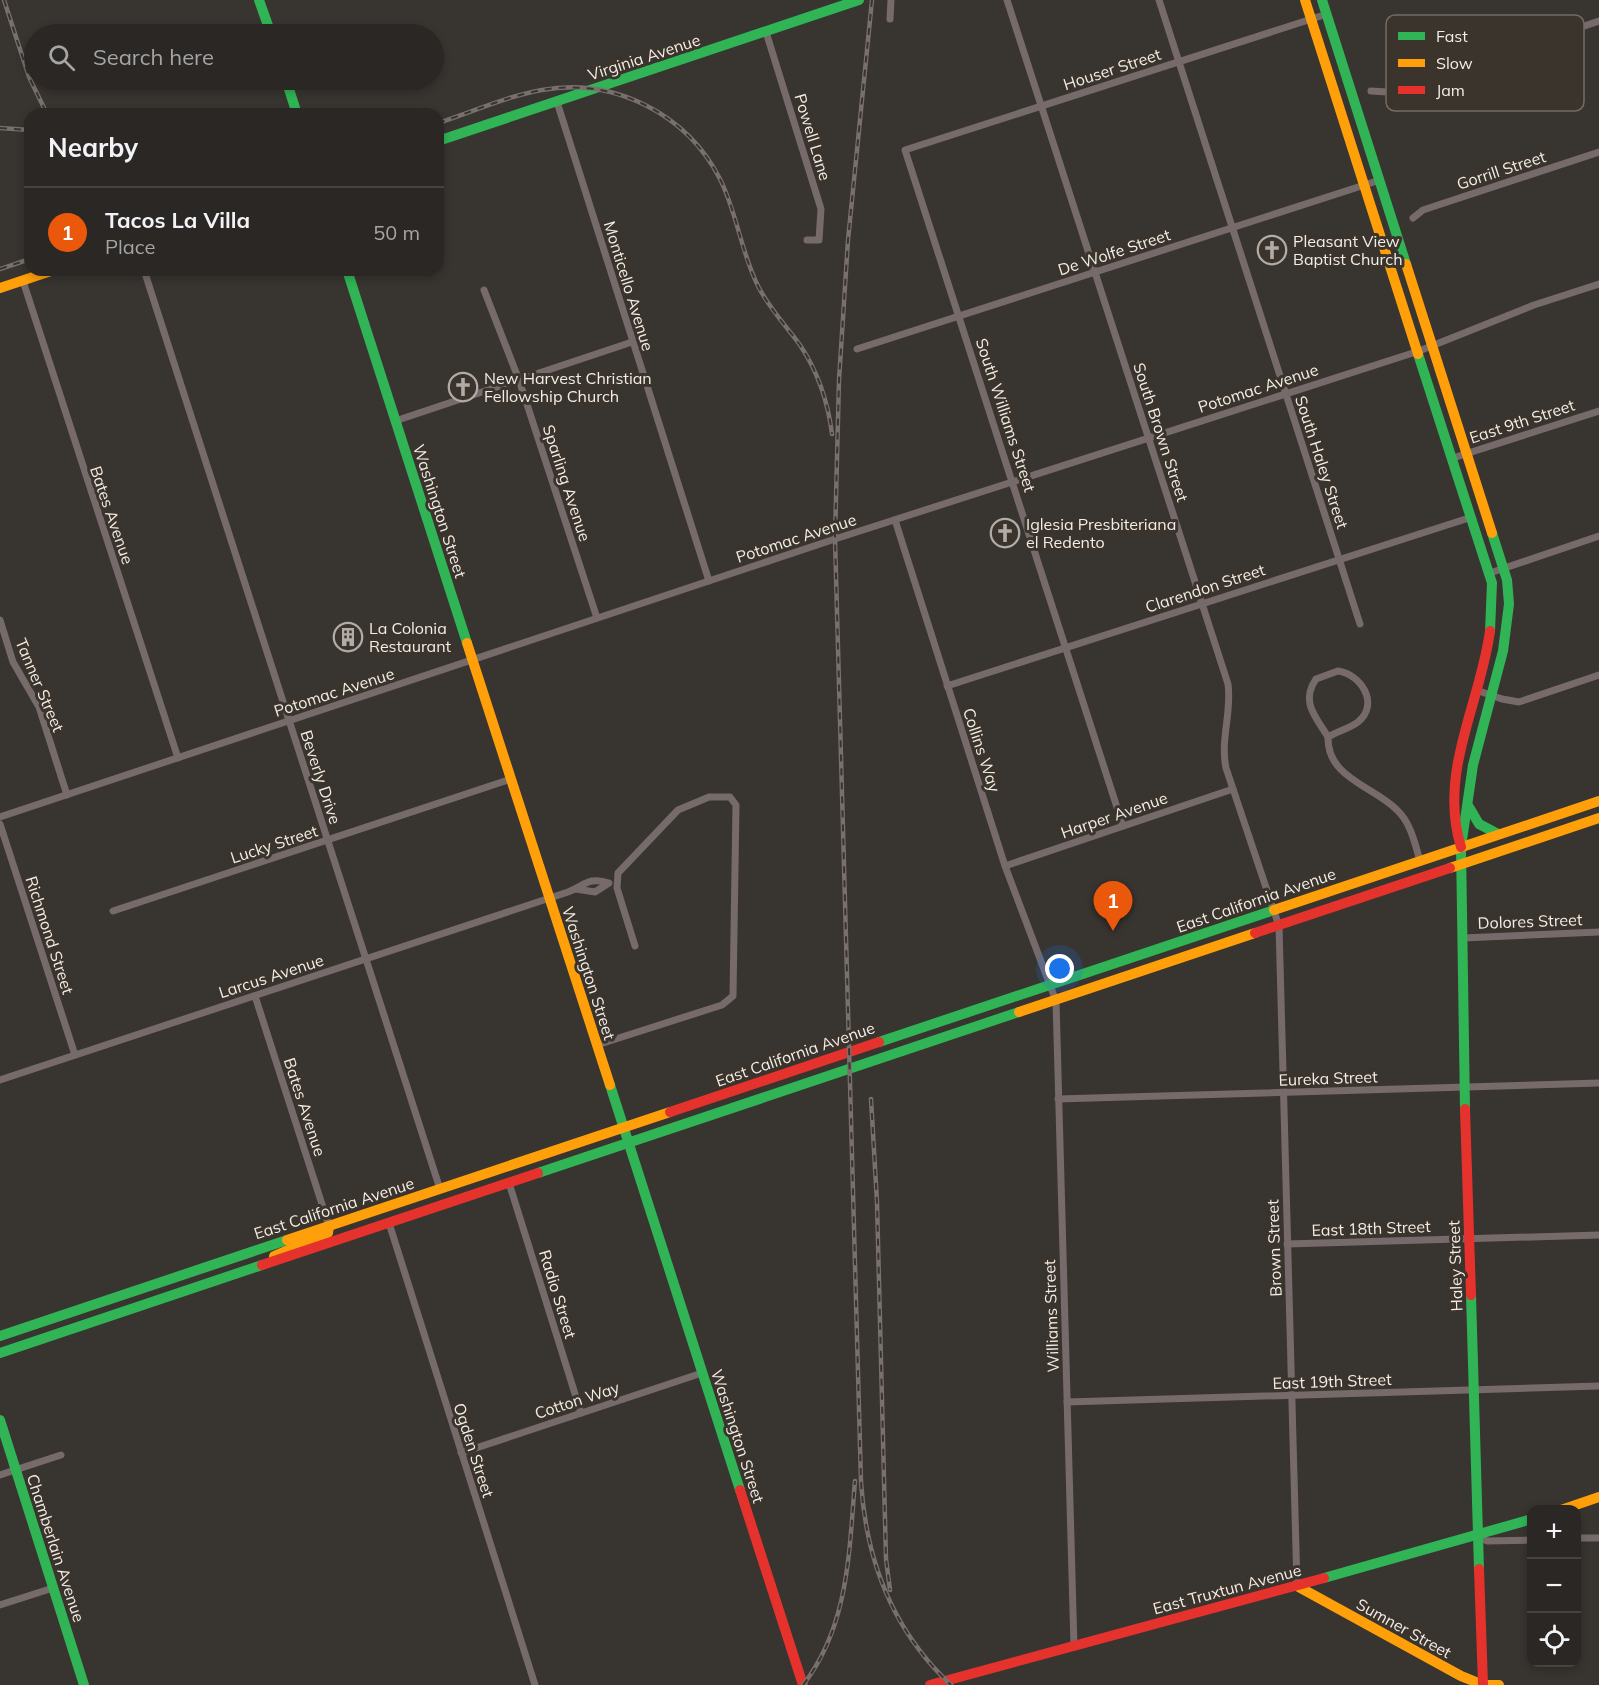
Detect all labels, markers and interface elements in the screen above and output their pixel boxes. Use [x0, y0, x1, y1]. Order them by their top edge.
legend [1386, 15, 1584, 111]
search box [24, 24, 444, 90]
text: Fast [1436, 26, 1468, 46]
street label: Virginia Avenue [585, 29, 703, 85]
icon: search [45, 41, 78, 74]
text: Search here [93, 43, 214, 71]
street label: Houser Street [1061, 44, 1164, 94]
text: Slow [1436, 53, 1473, 73]
text: Jam [1436, 80, 1465, 100]
street label: Powell Lane [790, 91, 836, 183]
text: Nearby [48, 131, 138, 164]
street label: Gorrill Street [1454, 146, 1548, 194]
text: Tacos La Villa [105, 206, 250, 234]
street label: Monticello Avenue [600, 219, 658, 353]
text: 1 [62, 220, 74, 245]
text: 50 m [373, 220, 420, 245]
street label: De Wolfe Street [1055, 224, 1173, 280]
place label: Pleasant View Baptist Church [1293, 231, 1403, 269]
text: Place [105, 234, 155, 259]
church icon: Pleasant View Baptist Church [1256, 234, 1288, 266]
street label: South Williams Street [972, 336, 1040, 495]
street label: Potomac Avenue [1195, 359, 1321, 417]
street label: South Brown Street [1129, 360, 1193, 504]
place label: New Harvest Christian Fellowship Church [484, 368, 652, 406]
church icon: New Harvest Christian Fellowship Church [447, 371, 479, 403]
street label: South Haley Street [1291, 393, 1353, 531]
street label: East 9th Street [1467, 394, 1578, 447]
street label: Sparling Avenue [539, 422, 595, 544]
street label: Washington Street [409, 442, 471, 581]
street label: Bates Avenue [86, 463, 138, 567]
street label: Potomac Avenue [733, 509, 859, 567]
place label: Iglesia Presbiteriana el Redento [1026, 514, 1176, 552]
church icon: Iglesia Presbiteriana el Redento [989, 517, 1021, 549]
street label: Clarendon Street [1143, 559, 1268, 617]
place label: La Colonia Restaurant [369, 618, 452, 656]
building icon: La Colonia Restaurant [332, 621, 364, 653]
street label: Tanner Street [11, 635, 69, 735]
street label: Potomac Avenue [271, 663, 397, 721]
street label: Collins Way [959, 705, 1005, 795]
street label: Beverly Drive [296, 728, 346, 826]
street label: Harper Avenue [1058, 787, 1170, 843]
street label: Lucky Street [228, 820, 321, 868]
street label: East California Avenue [1174, 863, 1338, 937]
street label: Richmond Street [22, 874, 79, 997]
pin: 1 [1094, 882, 1132, 931]
street label: Washington Street [558, 904, 620, 1043]
street label: Dolores Street [1477, 909, 1583, 933]
street label: Larcus Avenue [216, 950, 326, 1002]
your location [1045, 954, 1074, 983]
street label: East California Avenue [713, 1017, 877, 1091]
street label: Bates Avenue [280, 1055, 330, 1159]
street label: Eureka Street [1278, 1066, 1378, 1090]
street label: East California Avenue [251, 1173, 417, 1243]
street label: Brown Street [1262, 1199, 1286, 1297]
street label: East 18th Street [1311, 1216, 1431, 1240]
street label: Haley Street [1443, 1220, 1467, 1312]
street label: Radio Street [535, 1247, 581, 1341]
street label: Williams Street [1039, 1259, 1063, 1373]
street label: Washington Street [707, 1367, 769, 1506]
street label: East 19th Street [1272, 1369, 1392, 1393]
street label: Cotton Way [532, 1377, 622, 1423]
street label: Ogden Street [449, 1400, 499, 1500]
street label: Chamberlain Avenue [23, 1471, 89, 1625]
map controls [1527, 1505, 1581, 1667]
button: + [1527, 1505, 1581, 1559]
button: − [1527, 1559, 1581, 1613]
street label: East Truxtun Avenue [1151, 1560, 1303, 1618]
street label: Sumner Street [1353, 1594, 1455, 1663]
button: locate [1527, 1613, 1581, 1667]

